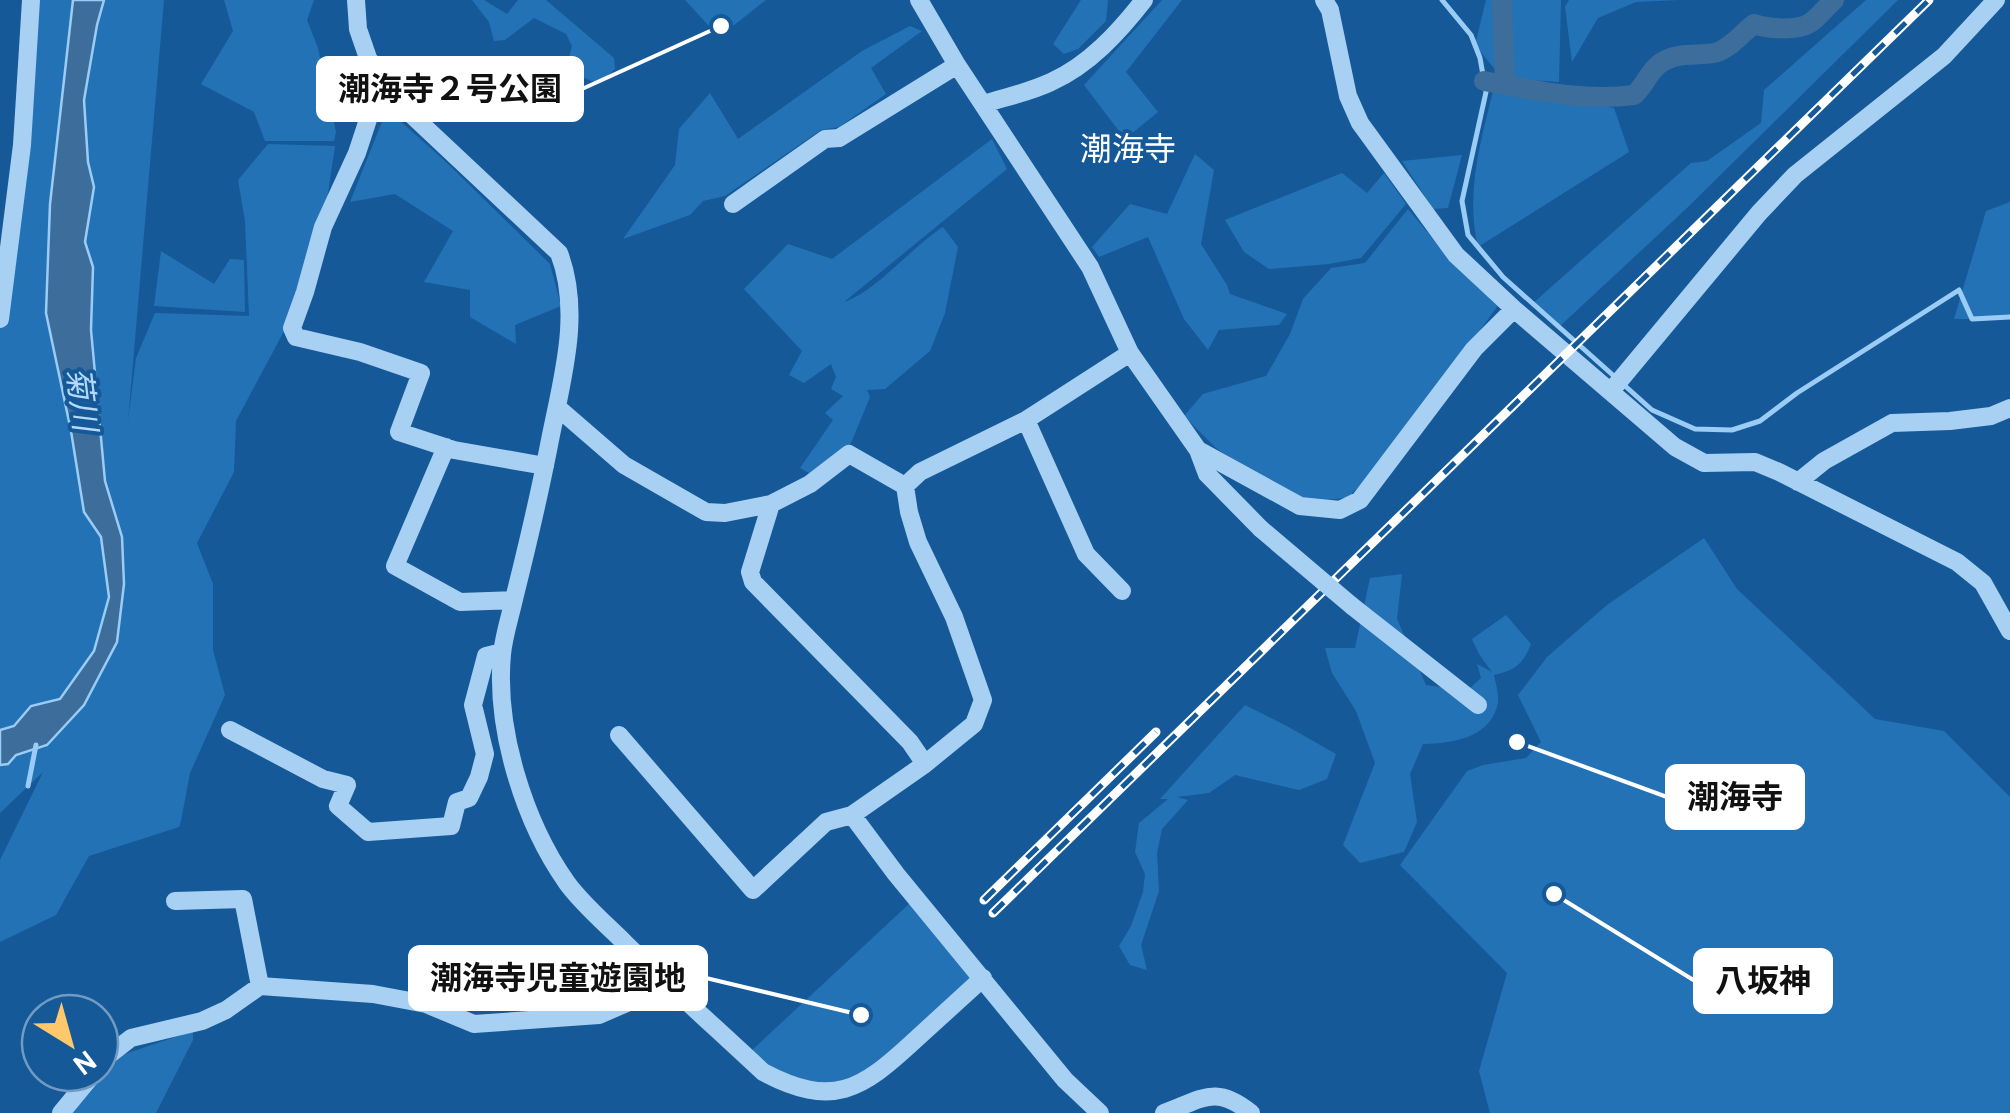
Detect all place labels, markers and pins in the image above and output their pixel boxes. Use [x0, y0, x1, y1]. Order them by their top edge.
callout: 潮海寺２号公園 [318, 58, 582, 120]
callout: 潮海寺 [1667, 766, 1803, 828]
callout: 潮海寺児童遊園地 [410, 947, 706, 1009]
callout: 八坂神 [1695, 950, 1831, 1012]

